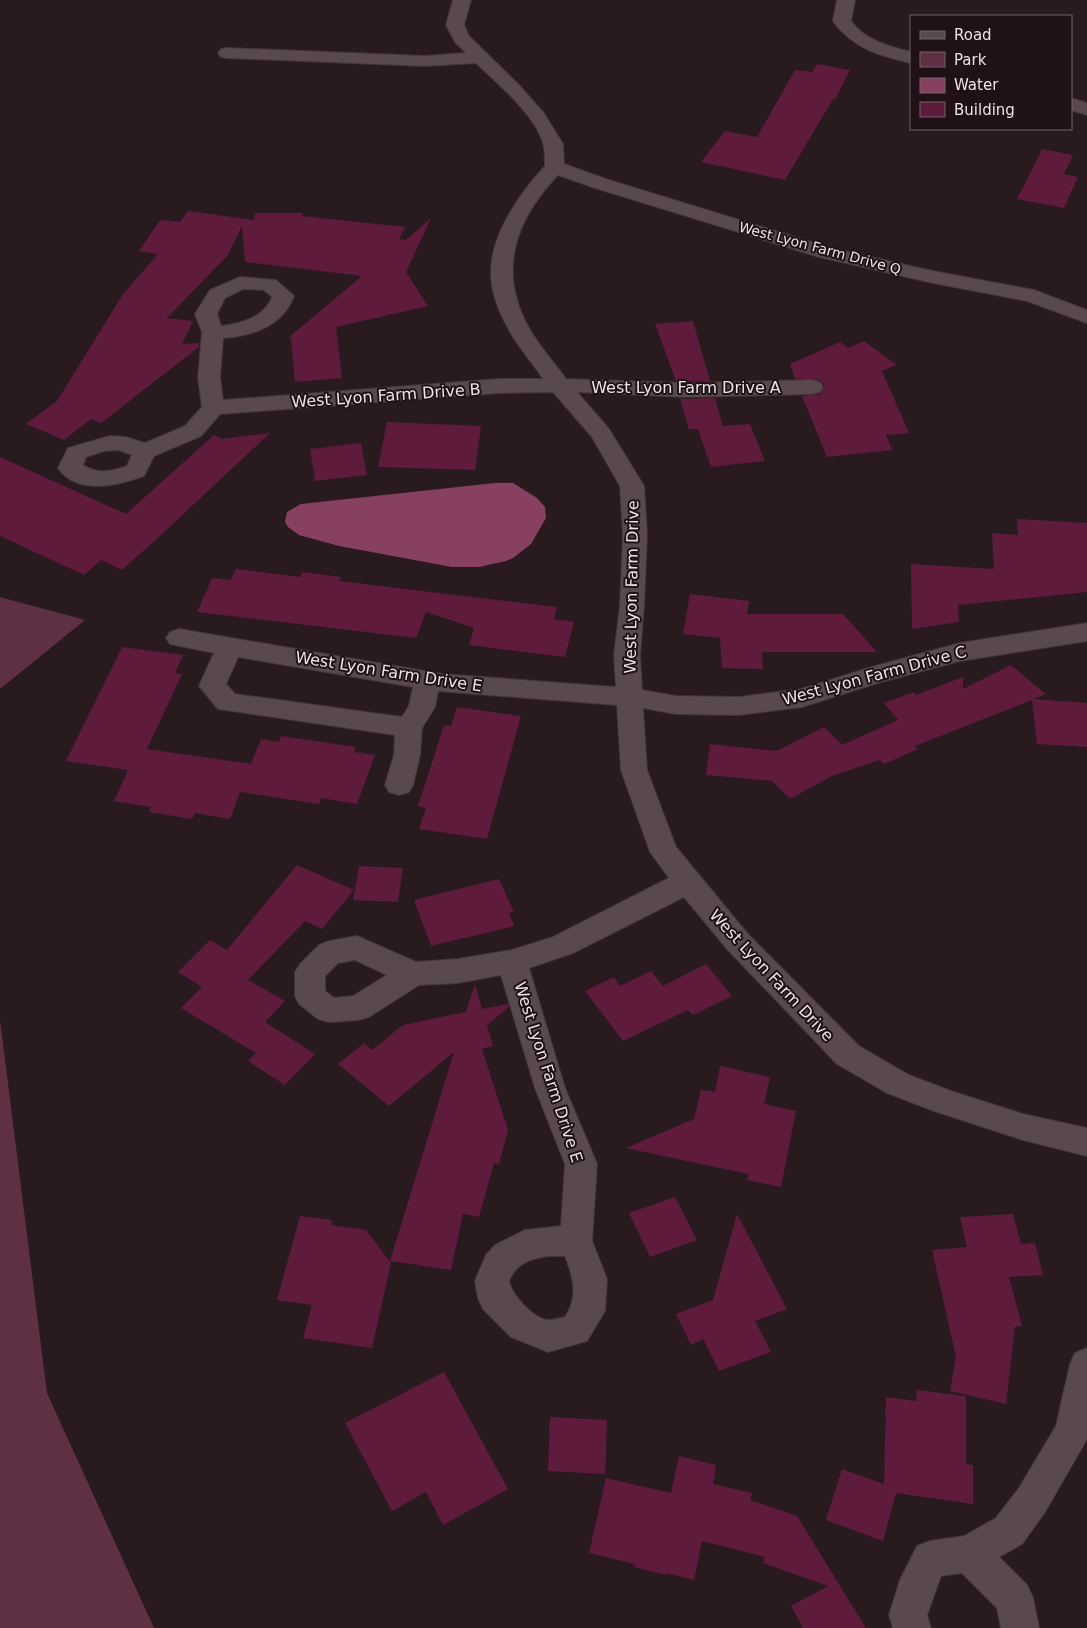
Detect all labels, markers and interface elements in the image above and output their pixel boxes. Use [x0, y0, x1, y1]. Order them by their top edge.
legend [910, 15, 1072, 130]
text: Road [954, 26, 992, 44]
text: Park [954, 51, 987, 69]
text: Water [954, 76, 999, 94]
text: Building [954, 101, 1015, 119]
street label: West Lyon Farm Drive Q [737, 219, 903, 277]
street label: West Lyon Farm Drive A [591, 378, 781, 397]
street label: West Lyon Farm Drive B [291, 379, 481, 412]
street label: West Lyon Farm Drive [620, 500, 643, 674]
street label: West Lyon Farm Drive C [780, 642, 968, 709]
street label: West Lyon Farm Drive E [294, 647, 484, 696]
street label: West Lyon Farm Drive [706, 905, 838, 1045]
street label: West Lyon Farm Drive E [510, 979, 587, 1165]

